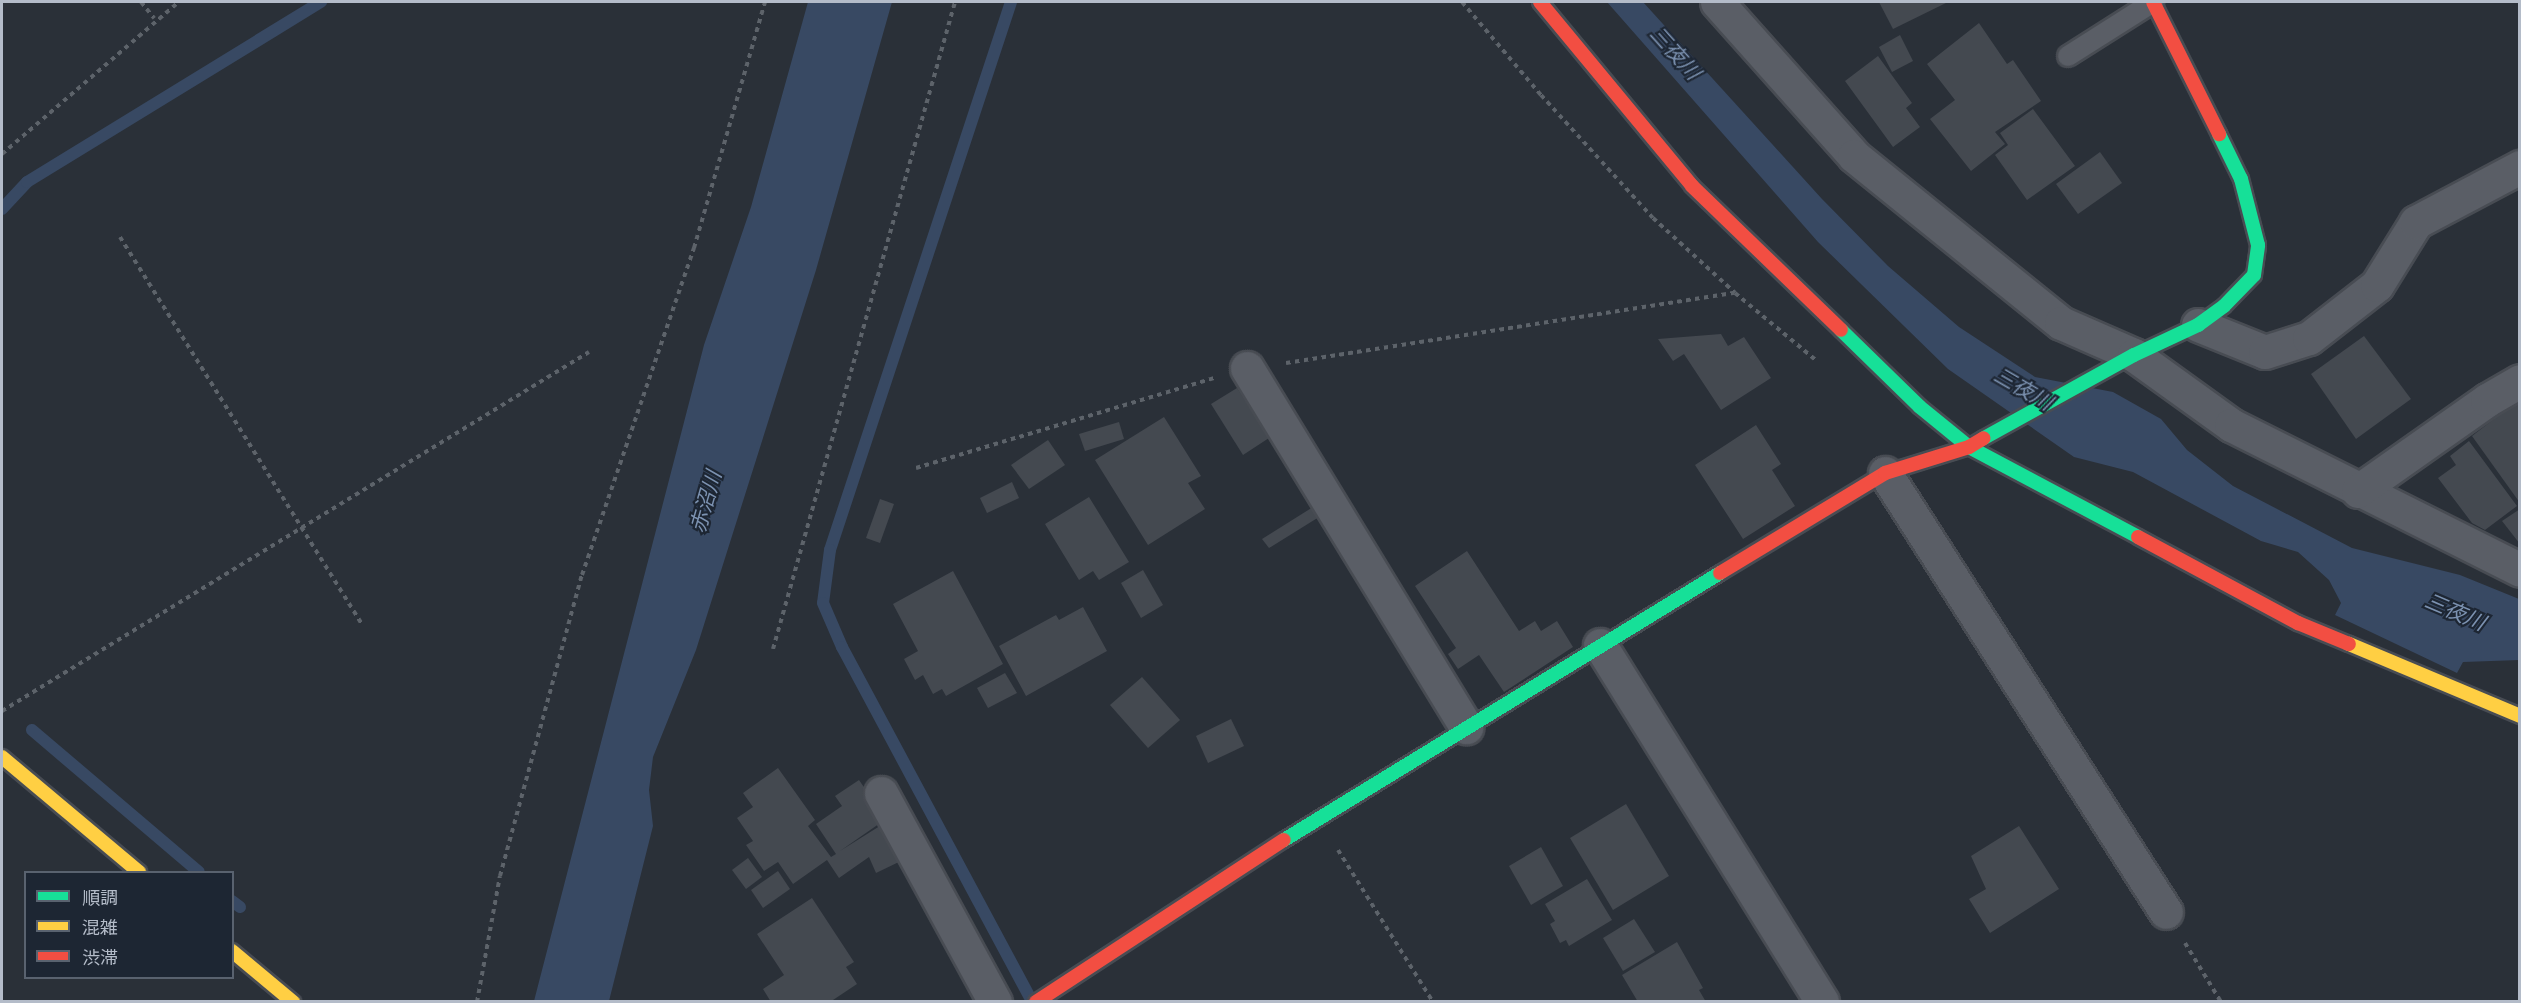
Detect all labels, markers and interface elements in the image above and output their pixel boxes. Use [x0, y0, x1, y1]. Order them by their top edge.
water label: 三夜川 [1645, 21, 1705, 85]
water label: 三夜川 [1989, 362, 2057, 416]
water label: 赤沼川 [685, 468, 727, 536]
water label: 三夜川 [2421, 588, 2489, 636]
legend [24, 871, 234, 979]
text: 順調 [82, 888, 118, 908]
text: 混雑 [82, 918, 118, 938]
text: 渋滞 [82, 948, 118, 968]

